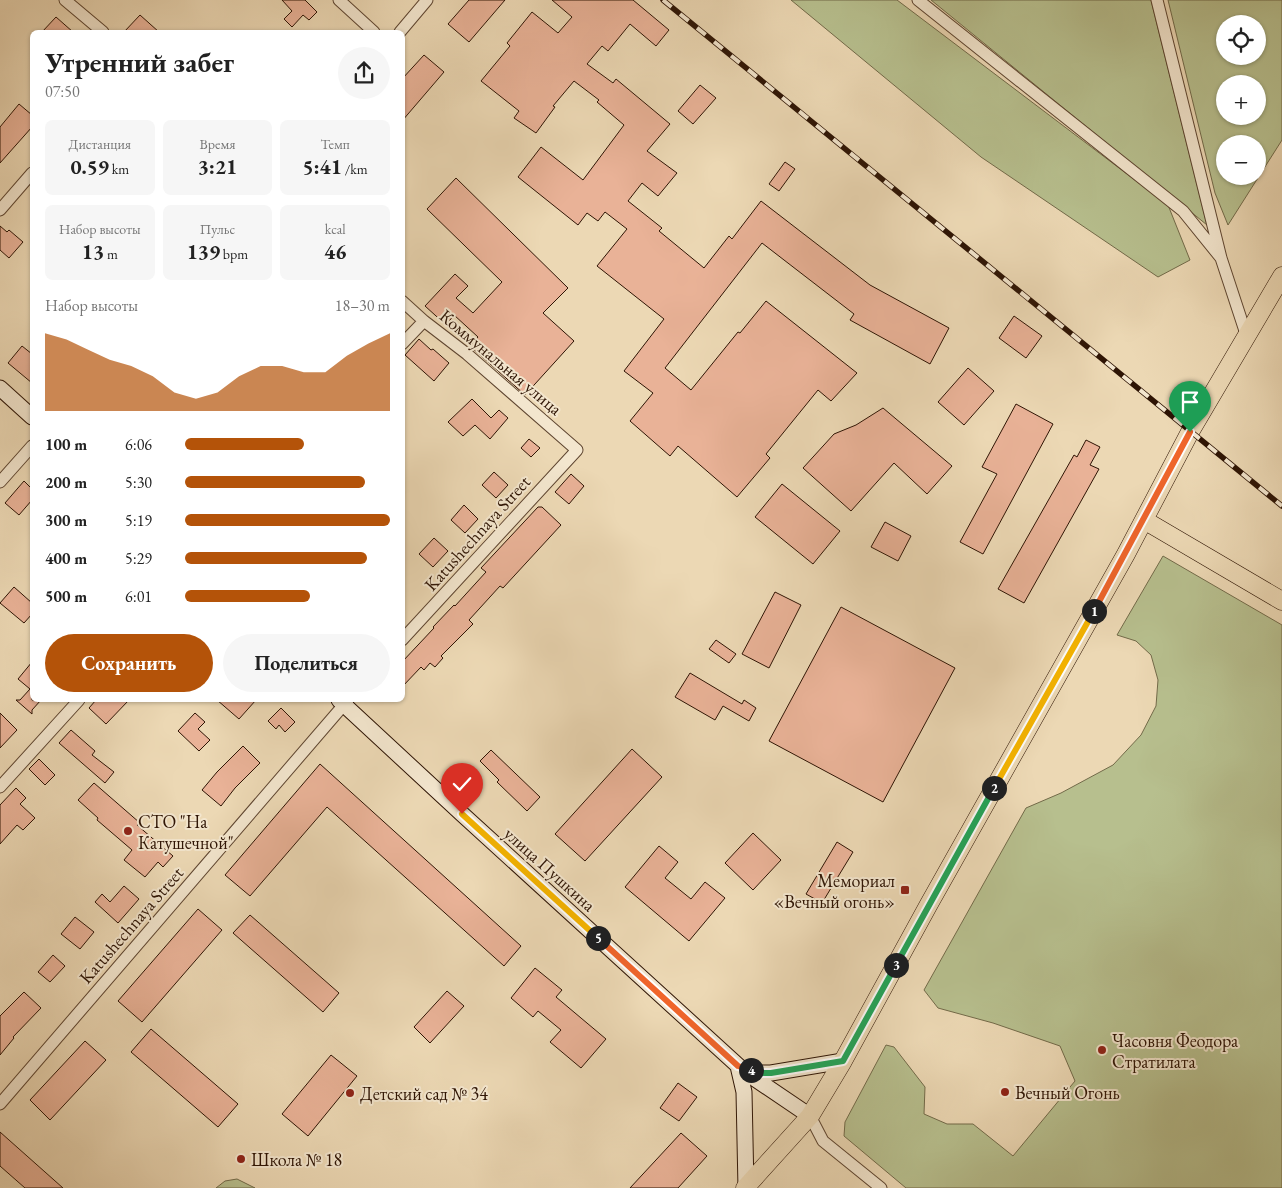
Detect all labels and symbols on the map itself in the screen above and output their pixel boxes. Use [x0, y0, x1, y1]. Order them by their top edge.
street label: Коммунальная улица [435, 304, 568, 421]
pin [1169, 381, 1211, 432]
street label: Katushechnaya Street [419, 470, 535, 596]
pin: 1 [1082, 598, 1106, 624]
pin [441, 763, 483, 814]
pin: 2 [982, 776, 1006, 800]
place label: СТО "На Катушечной" [138, 810, 234, 854]
street label: улица Пушкина [499, 822, 601, 917]
marker: СТО "На Катушечной" [122, 825, 134, 837]
street label: Katushechnaya Street [74, 862, 188, 988]
place label: Мемориал «Вечный огонь» [774, 869, 895, 913]
marker: Мемориал «Вечный огонь» [899, 884, 911, 896]
pin: 5 [586, 926, 610, 950]
pin: 3 [884, 952, 908, 978]
place label: Часовня Феодора Стратилата [1112, 1029, 1239, 1073]
marker: Часовня Феодора Стратилата [1096, 1044, 1108, 1056]
pin: 4 [738, 1058, 764, 1082]
place label: Вечный Огонь [1015, 1081, 1120, 1104]
place label: Детский сад № 34 [360, 1082, 488, 1105]
marker: Вечный Огонь [999, 1086, 1011, 1098]
marker: Детский сад № 34 [344, 1087, 356, 1099]
place label: Школа № 18 [251, 1148, 342, 1171]
marker: Школа № 18 [235, 1153, 247, 1165]

